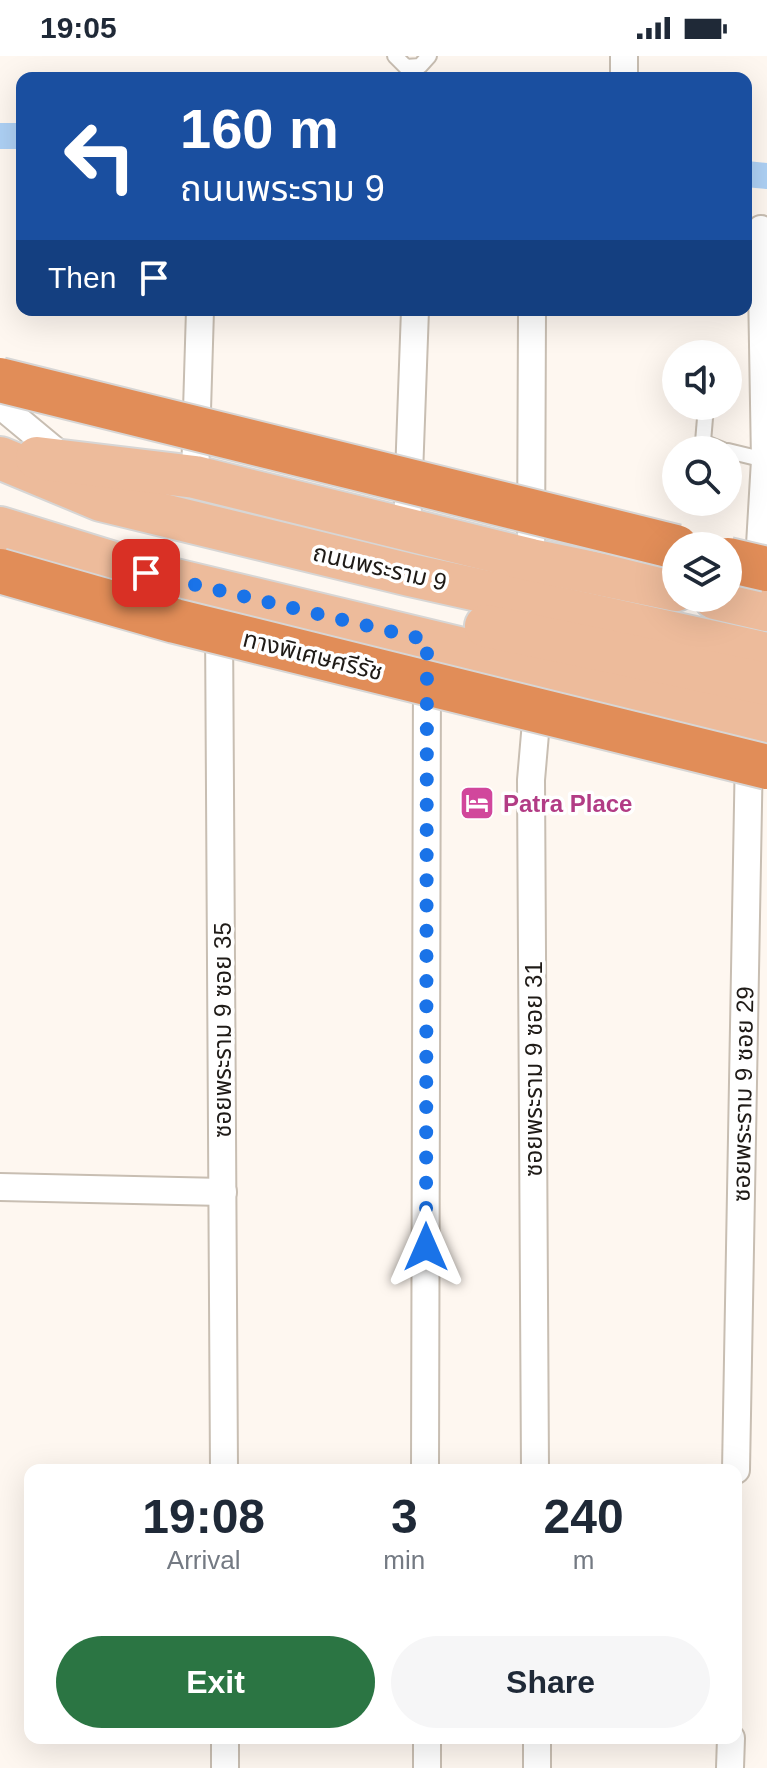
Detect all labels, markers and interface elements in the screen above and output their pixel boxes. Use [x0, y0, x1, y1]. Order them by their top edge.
text: 19:05 [40, 11, 117, 44]
text: 160 m [180, 97, 339, 160]
icon: left [48, 104, 152, 208]
text: ถนนพระราม 9 [180, 168, 385, 209]
icon: arrive [132, 256, 176, 300]
text: Then [48, 261, 116, 294]
map controls [662, 340, 742, 612]
button: sound [662, 340, 742, 420]
button: search [662, 436, 742, 516]
button: layers [662, 532, 742, 612]
street label: ถนนพระราม 9 [310, 538, 450, 596]
pin [112, 539, 180, 607]
icon: arrive [124, 551, 168, 595]
street label: ทางพิเศษศรีรัช [240, 625, 386, 685]
hotel icon: Patra Place [458, 784, 496, 822]
place label: Patra Place [503, 790, 632, 817]
street label: ซอยพระราม 9 ซอย 35 [209, 922, 236, 1138]
street label: ซอยพระราม 9 ซอย 31 [520, 961, 547, 1177]
street label: ซอยพระราม 9 ซอย 29 [728, 986, 758, 1202]
position arrow [384, 1205, 468, 1289]
text: 19:08 [142, 1490, 265, 1543]
text: 3 [391, 1490, 418, 1543]
text: 240 [544, 1490, 624, 1543]
text: Arrival [167, 1545, 241, 1575]
text: min [383, 1545, 425, 1575]
text: m [573, 1545, 594, 1575]
button: Exit [56, 1636, 375, 1728]
button: Share [391, 1636, 710, 1728]

